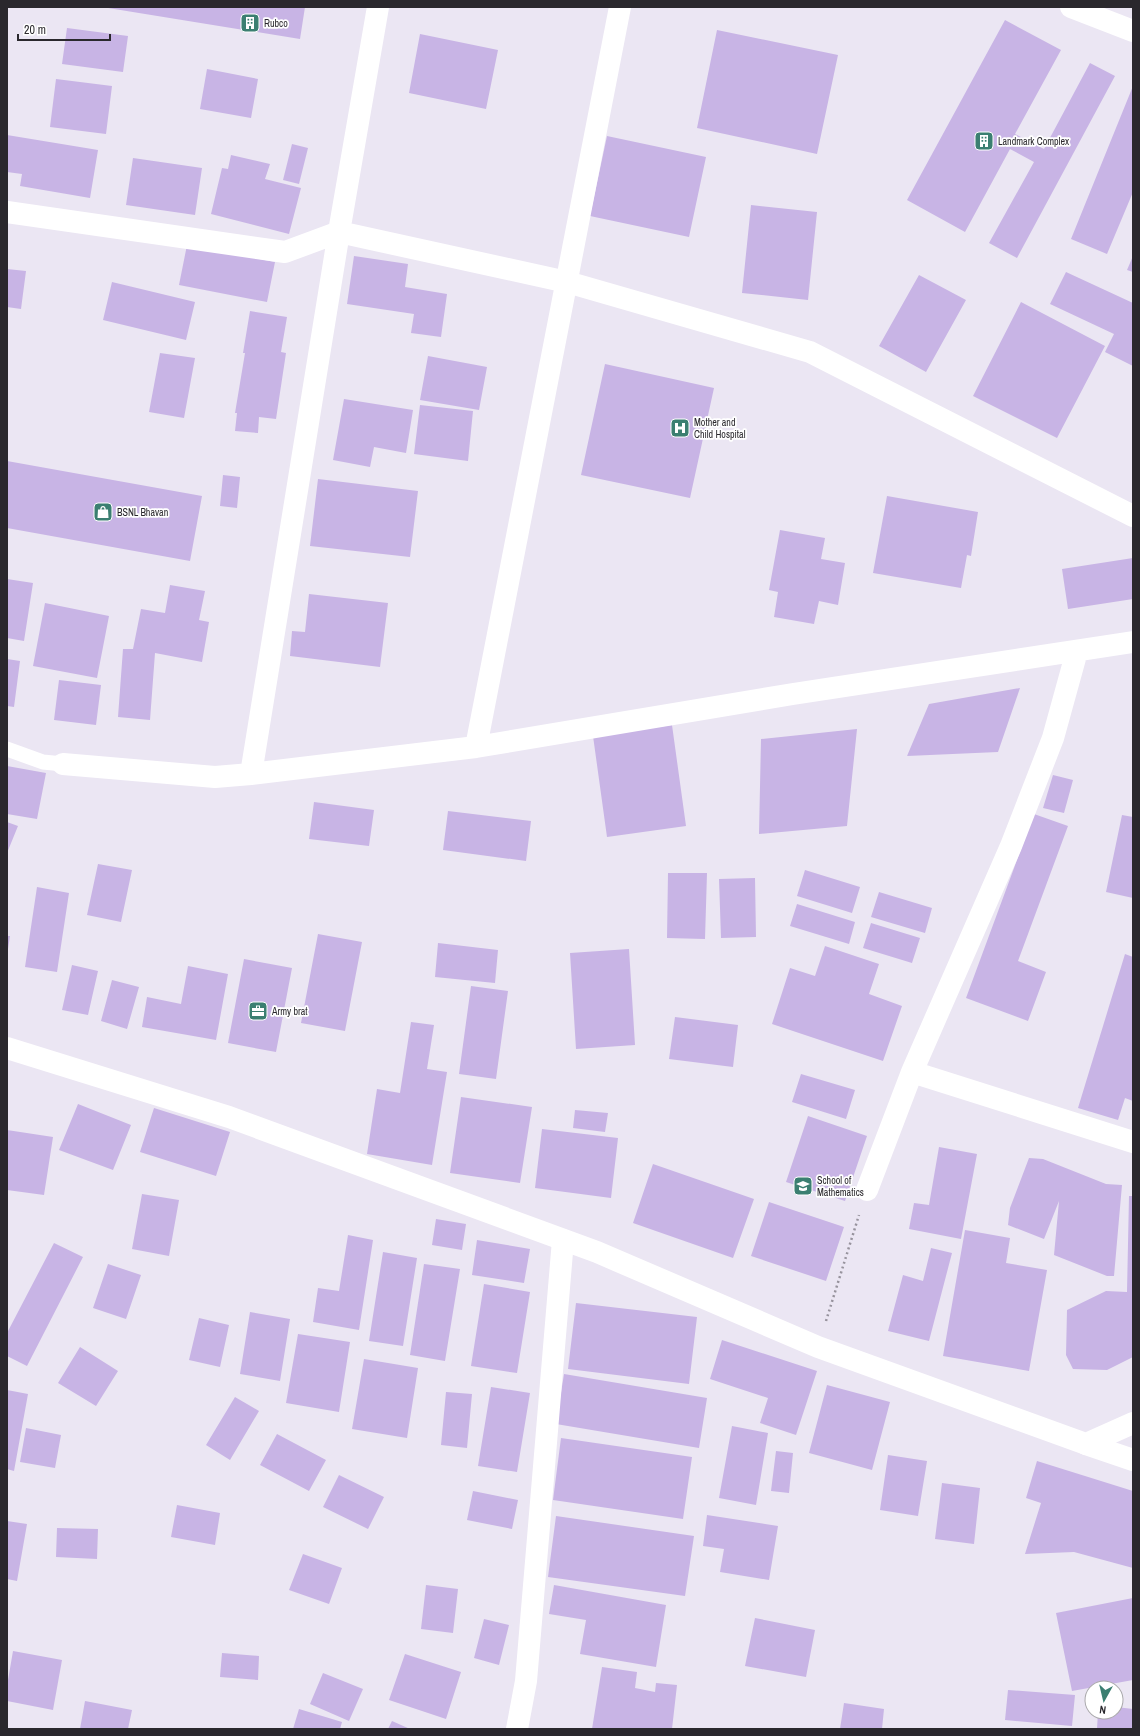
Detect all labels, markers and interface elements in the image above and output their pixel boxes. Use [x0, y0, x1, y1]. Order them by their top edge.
building icon: Rubco [239, 12, 261, 34]
scale bar [18, 16, 110, 42]
place label: Rubco [264, 17, 288, 30]
text: 20 m [24, 22, 46, 38]
building icon: Landmark Complex [973, 130, 995, 152]
place label: Landmark Complex [998, 135, 1070, 148]
place label: Mother and Child Hospital [694, 416, 746, 441]
hospital icon: Mother and Child Hospital [669, 417, 691, 439]
shop icon: BSNL Bhavan [92, 501, 114, 523]
place label: BSNL Bhavan [117, 506, 168, 519]
office icon: Army brat [247, 1000, 269, 1022]
place label: Army brat [271, 1005, 308, 1018]
place label: School of Mathematics [817, 1174, 864, 1199]
school or university icon: School of Mathematics [792, 1175, 814, 1197]
north arrow [1084, 1680, 1124, 1720]
text: N [1098, 1703, 1107, 1717]

